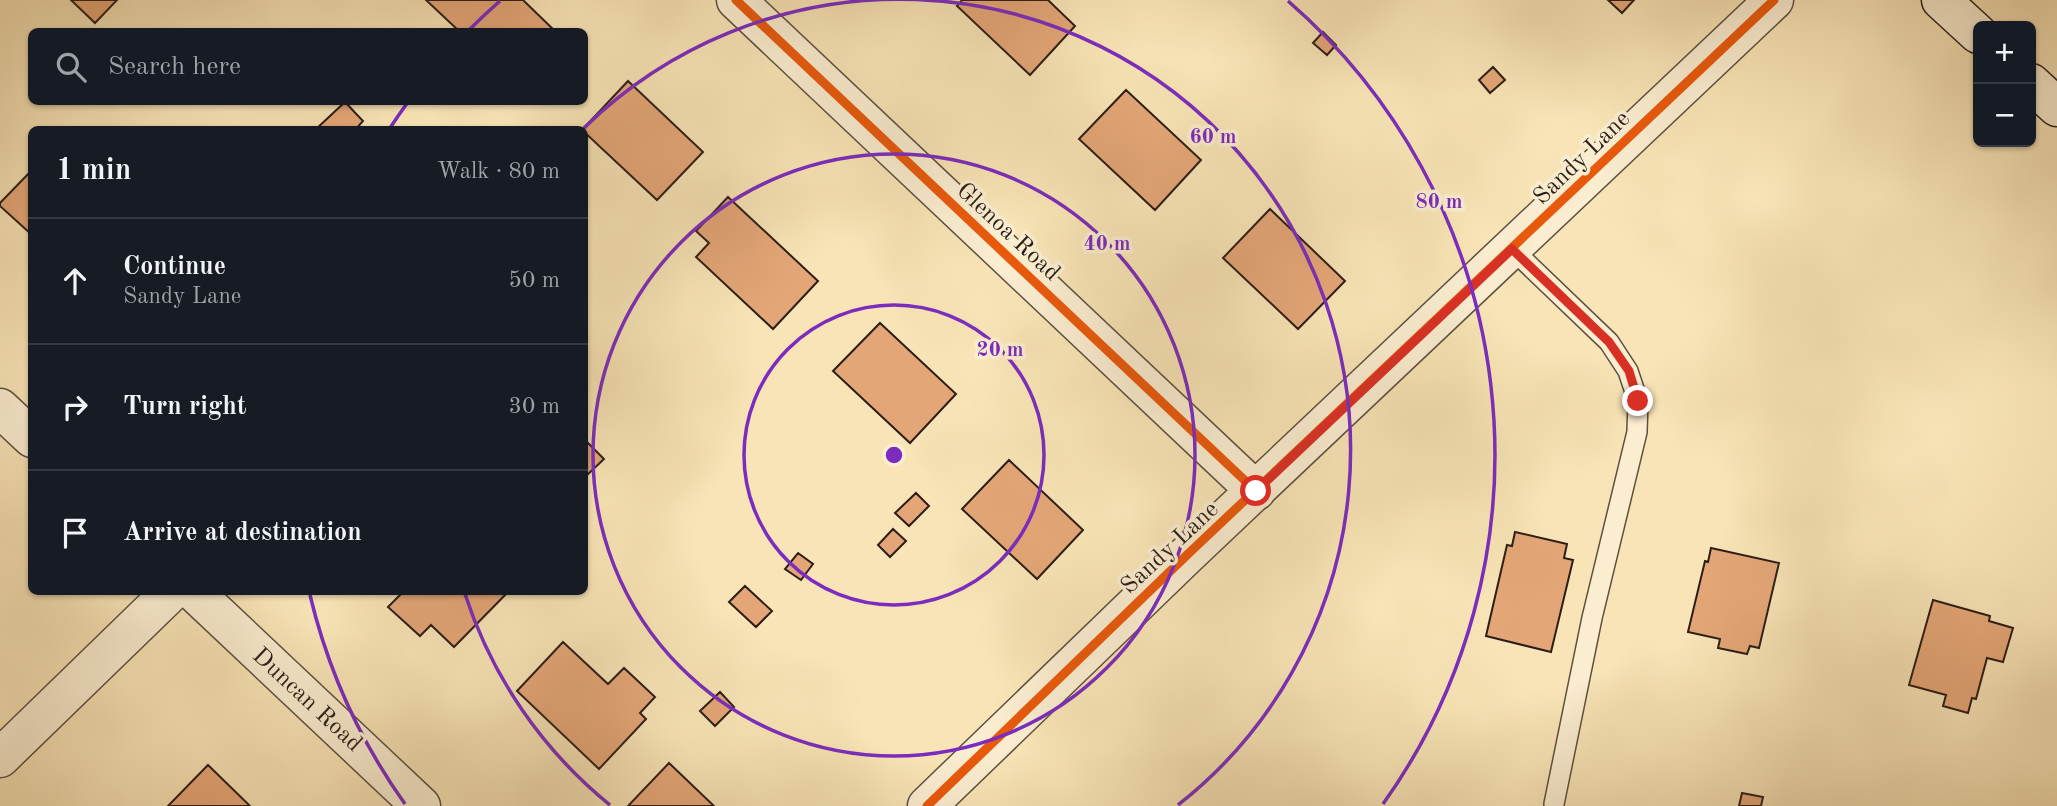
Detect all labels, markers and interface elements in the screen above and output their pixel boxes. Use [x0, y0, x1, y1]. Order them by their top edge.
map controls [1973, 21, 2036, 147]
button: + [1973, 21, 2036, 84]
search box [28, 28, 588, 105]
icon: search [52, 48, 90, 86]
text: Search here [108, 54, 241, 80]
button: − [1973, 84, 2036, 147]
street label: Sandy Lane [1530, 107, 1635, 210]
text: 60 m [1189, 127, 1237, 148]
text: 1 min [56, 156, 131, 186]
text: Walk · 80 m [437, 160, 560, 183]
street label: Glenoa Road [951, 179, 1064, 286]
text: 80 m [1415, 192, 1463, 213]
text: 40 m [1083, 234, 1131, 255]
text: Continue [123, 254, 226, 280]
icon: ahead [56, 262, 94, 300]
text: 50 m [509, 269, 560, 292]
text: Sandy Lane [123, 285, 241, 308]
text: 20 m [976, 340, 1024, 361]
route end [1622, 385, 1653, 416]
icon: right [56, 388, 94, 426]
text: Turn right [123, 394, 246, 420]
text: 30 m [509, 395, 560, 418]
centre of rings [882, 443, 906, 467]
route start [1240, 475, 1271, 506]
street label: Sandy Lane [1117, 498, 1224, 599]
icon: arrive [56, 514, 94, 552]
text: Arrive at destination [123, 520, 362, 546]
street label: Duncan Road [247, 644, 366, 757]

